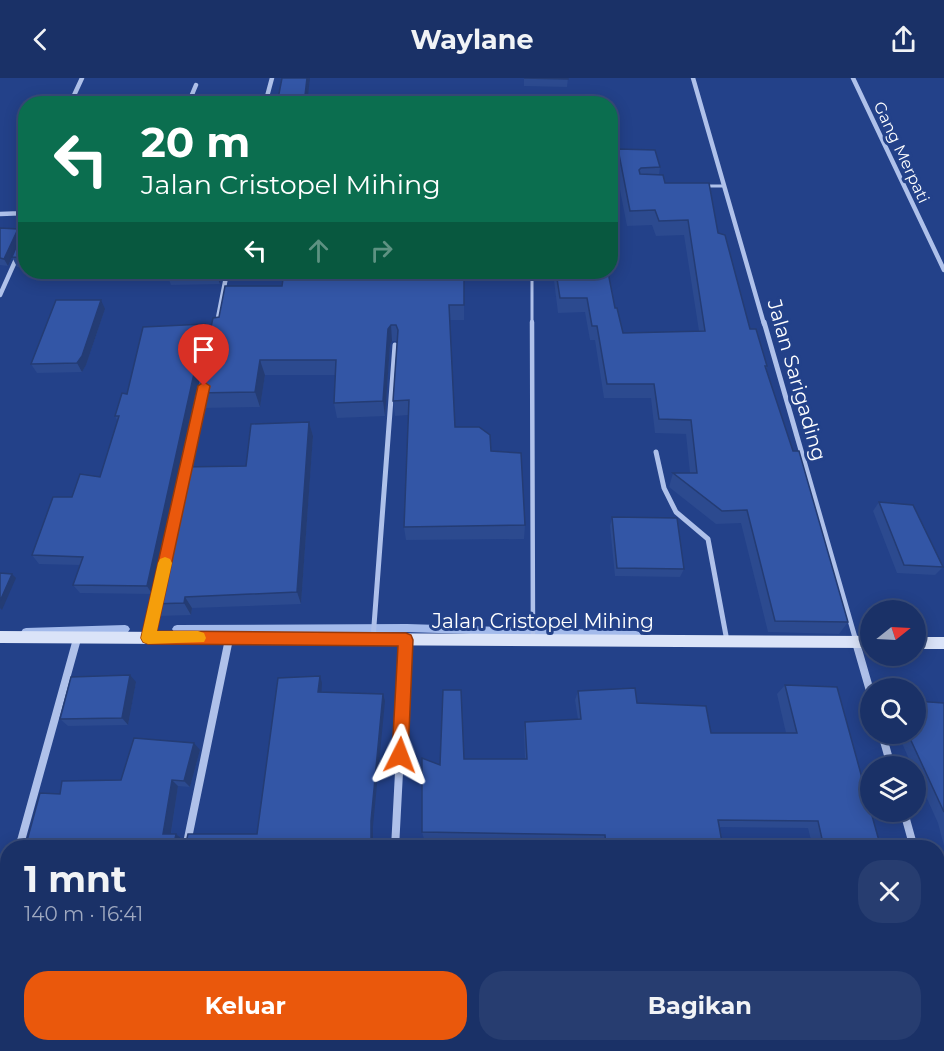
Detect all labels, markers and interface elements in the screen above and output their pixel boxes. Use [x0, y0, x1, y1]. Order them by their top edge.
icon: back [24, 23, 57, 56]
text: Waylane [410, 23, 534, 56]
icon: share [887, 23, 920, 56]
street label: Gang Merpati [870, 98, 933, 206]
text: 20 m [141, 116, 250, 168]
icon: left [42, 120, 120, 198]
text: Jalan Cristopel Mihing [141, 168, 441, 201]
icon: left [239, 234, 272, 267]
icon: ahead [302, 234, 335, 267]
icon: right [365, 234, 398, 267]
street label: Jalan Sarigading [762, 296, 832, 463]
pin [178, 324, 229, 386]
icon: arrive [187, 333, 220, 366]
north arrow [860, 600, 926, 666]
map controls [860, 600, 926, 822]
street label: Jalan Cristopel Mihing [431, 609, 654, 633]
button: search [860, 678, 926, 744]
position arrow [368, 723, 432, 787]
button: layers [860, 756, 926, 822]
text: 1 mnt [24, 857, 127, 901]
button: close [858, 860, 921, 923]
text: 140 m · 16:41 [24, 902, 143, 926]
button: Keluar [24, 971, 467, 1040]
button: Bagikan [479, 971, 921, 1040]

